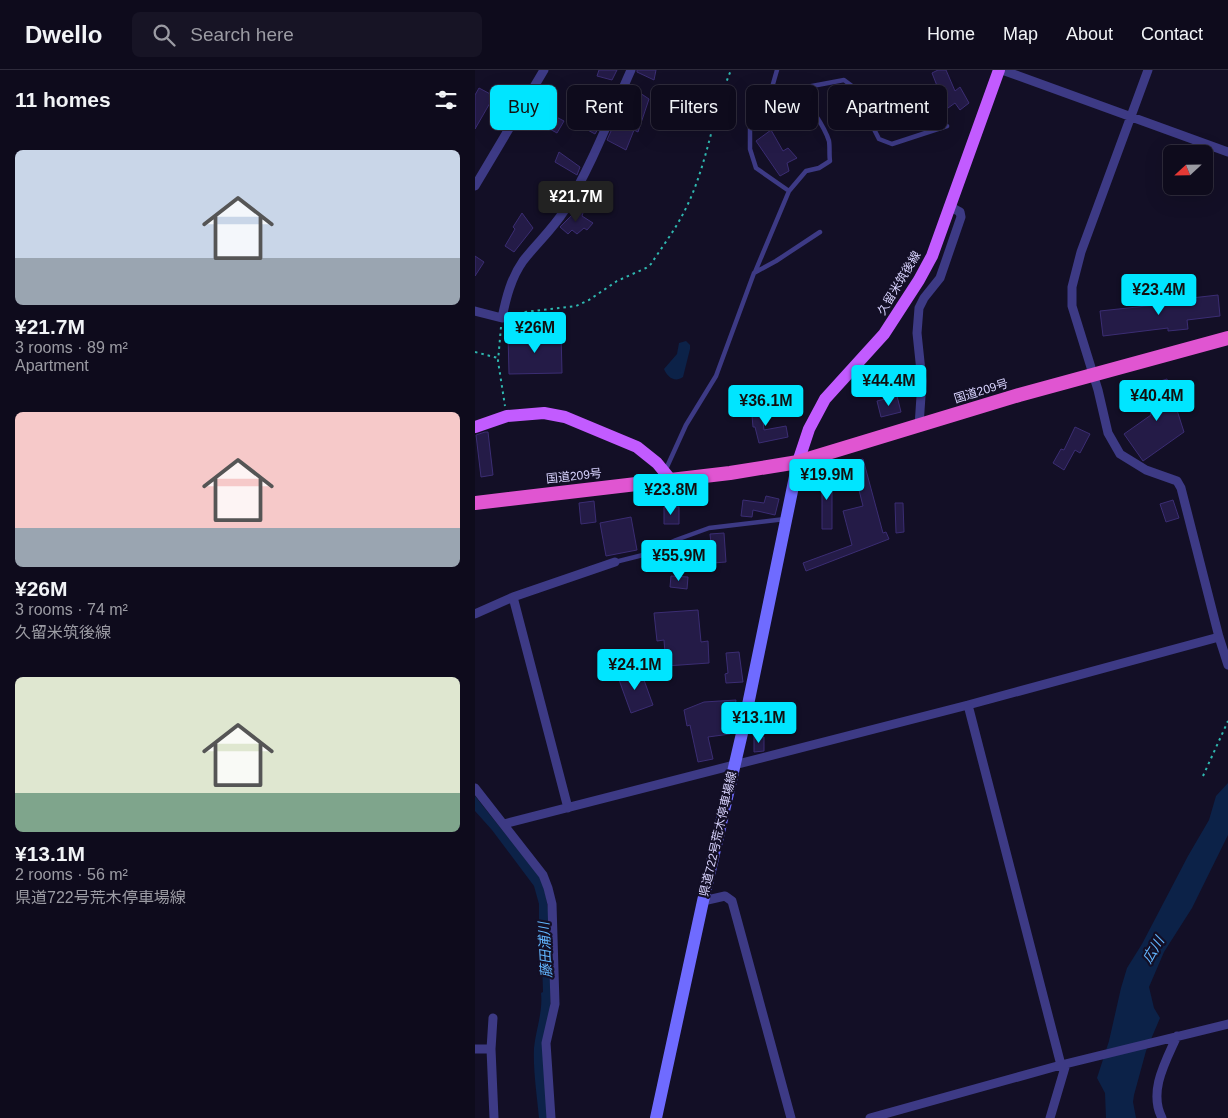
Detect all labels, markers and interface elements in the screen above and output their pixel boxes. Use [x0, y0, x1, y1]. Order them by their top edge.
search box [132, 12, 482, 57]
text: Dwello [25, 21, 102, 48]
icon: search [150, 21, 178, 49]
text: Search here [190, 24, 294, 45]
text: Home [927, 24, 975, 44]
text: Map [1003, 24, 1038, 44]
text: About [1066, 24, 1113, 44]
text: Contact [1141, 24, 1203, 44]
chip: Buy [490, 85, 557, 130]
chip: Rent [567, 85, 641, 130]
chip: Filters [651, 85, 736, 130]
chip: New [746, 85, 818, 130]
chip: Apartment [828, 85, 947, 130]
icon: filters [432, 86, 460, 114]
text: 11 homes [15, 88, 111, 111]
north arrow [1163, 145, 1213, 195]
map controls [1163, 145, 1213, 195]
pin: ¥21.7M [535, 180, 617, 223]
icon: home [193, 183, 283, 273]
text: ¥21.7M [549, 188, 603, 205]
street label: 久留米筑後線 [874, 249, 924, 317]
pin: ¥23.4M [1118, 274, 1200, 316]
text: ¥23.4M [1132, 281, 1186, 298]
pin: ¥26M [505, 312, 565, 354]
text: ¥21.7M [15, 315, 85, 338]
text: ¥26M [515, 319, 555, 336]
text: 3 rooms · 89 m² [15, 339, 128, 356]
text: Apartment [15, 357, 89, 374]
pin: ¥44.4M [848, 364, 930, 407]
text: ¥44.4M [862, 372, 916, 389]
street label: 国道209号 [952, 376, 1010, 406]
pin: ¥40.4M [1116, 380, 1198, 422]
pin: ¥36.1M [725, 384, 807, 427]
text: ¥40.4M [1130, 387, 1184, 404]
text: ¥36.1M [739, 392, 793, 409]
icon: home [193, 445, 283, 535]
pin: ¥19.9M [786, 458, 868, 501]
street label: 国道209号 [545, 466, 603, 486]
text: ¥19.9M [800, 466, 854, 483]
pin: ¥23.8M [630, 474, 712, 516]
text: ¥23.8M [644, 481, 698, 498]
pin: ¥55.9M [638, 540, 720, 582]
text: ¥55.9M [652, 547, 706, 564]
text: ¥26M [15, 577, 68, 600]
text: 3 rooms · 74 m² [15, 601, 128, 618]
text: 久留米筑後線 [15, 624, 111, 641]
pin: ¥24.1M [594, 648, 676, 691]
text: ¥24.1M [608, 656, 662, 673]
pin: ¥13.1M [718, 702, 800, 744]
text: ¥13.1M [732, 709, 786, 726]
icon: home [193, 710, 283, 800]
street label: 県道722号荒木停車場線 [697, 770, 739, 898]
text: ¥13.1M [15, 842, 85, 865]
text: 2 rooms · 56 m² [15, 866, 128, 883]
text: 県道722号荒木停車場線 [15, 889, 186, 906]
water label: 藤田浦川 [535, 920, 554, 978]
water label: 広川 [1139, 932, 1168, 966]

